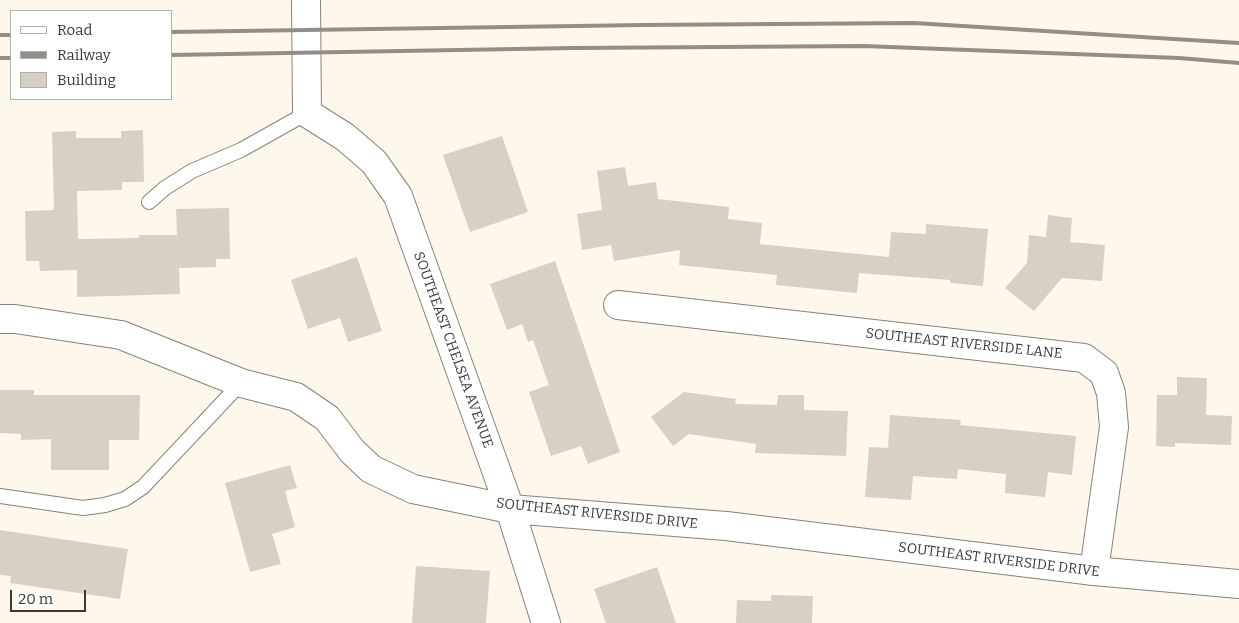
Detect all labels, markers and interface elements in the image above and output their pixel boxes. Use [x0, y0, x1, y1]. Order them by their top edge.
legend [10, 10, 172, 100]
text: Road [57, 21, 92, 39]
text: Railway [57, 46, 111, 64]
text: Building [57, 71, 116, 89]
street label: SOUTHEAST CHELSEA AVENUE [410, 250, 496, 450]
street label: SOUTHEAST RIVERSIDE LANE [865, 325, 1063, 363]
street label: SOUTHEAST RIVERSIDE DRIVE [495, 495, 699, 533]
street label: SOUTHEAST RIVERSIDE DRIVE [897, 539, 1101, 581]
scale bar [12, 580, 89, 612]
text: 20 m [18, 590, 53, 608]

